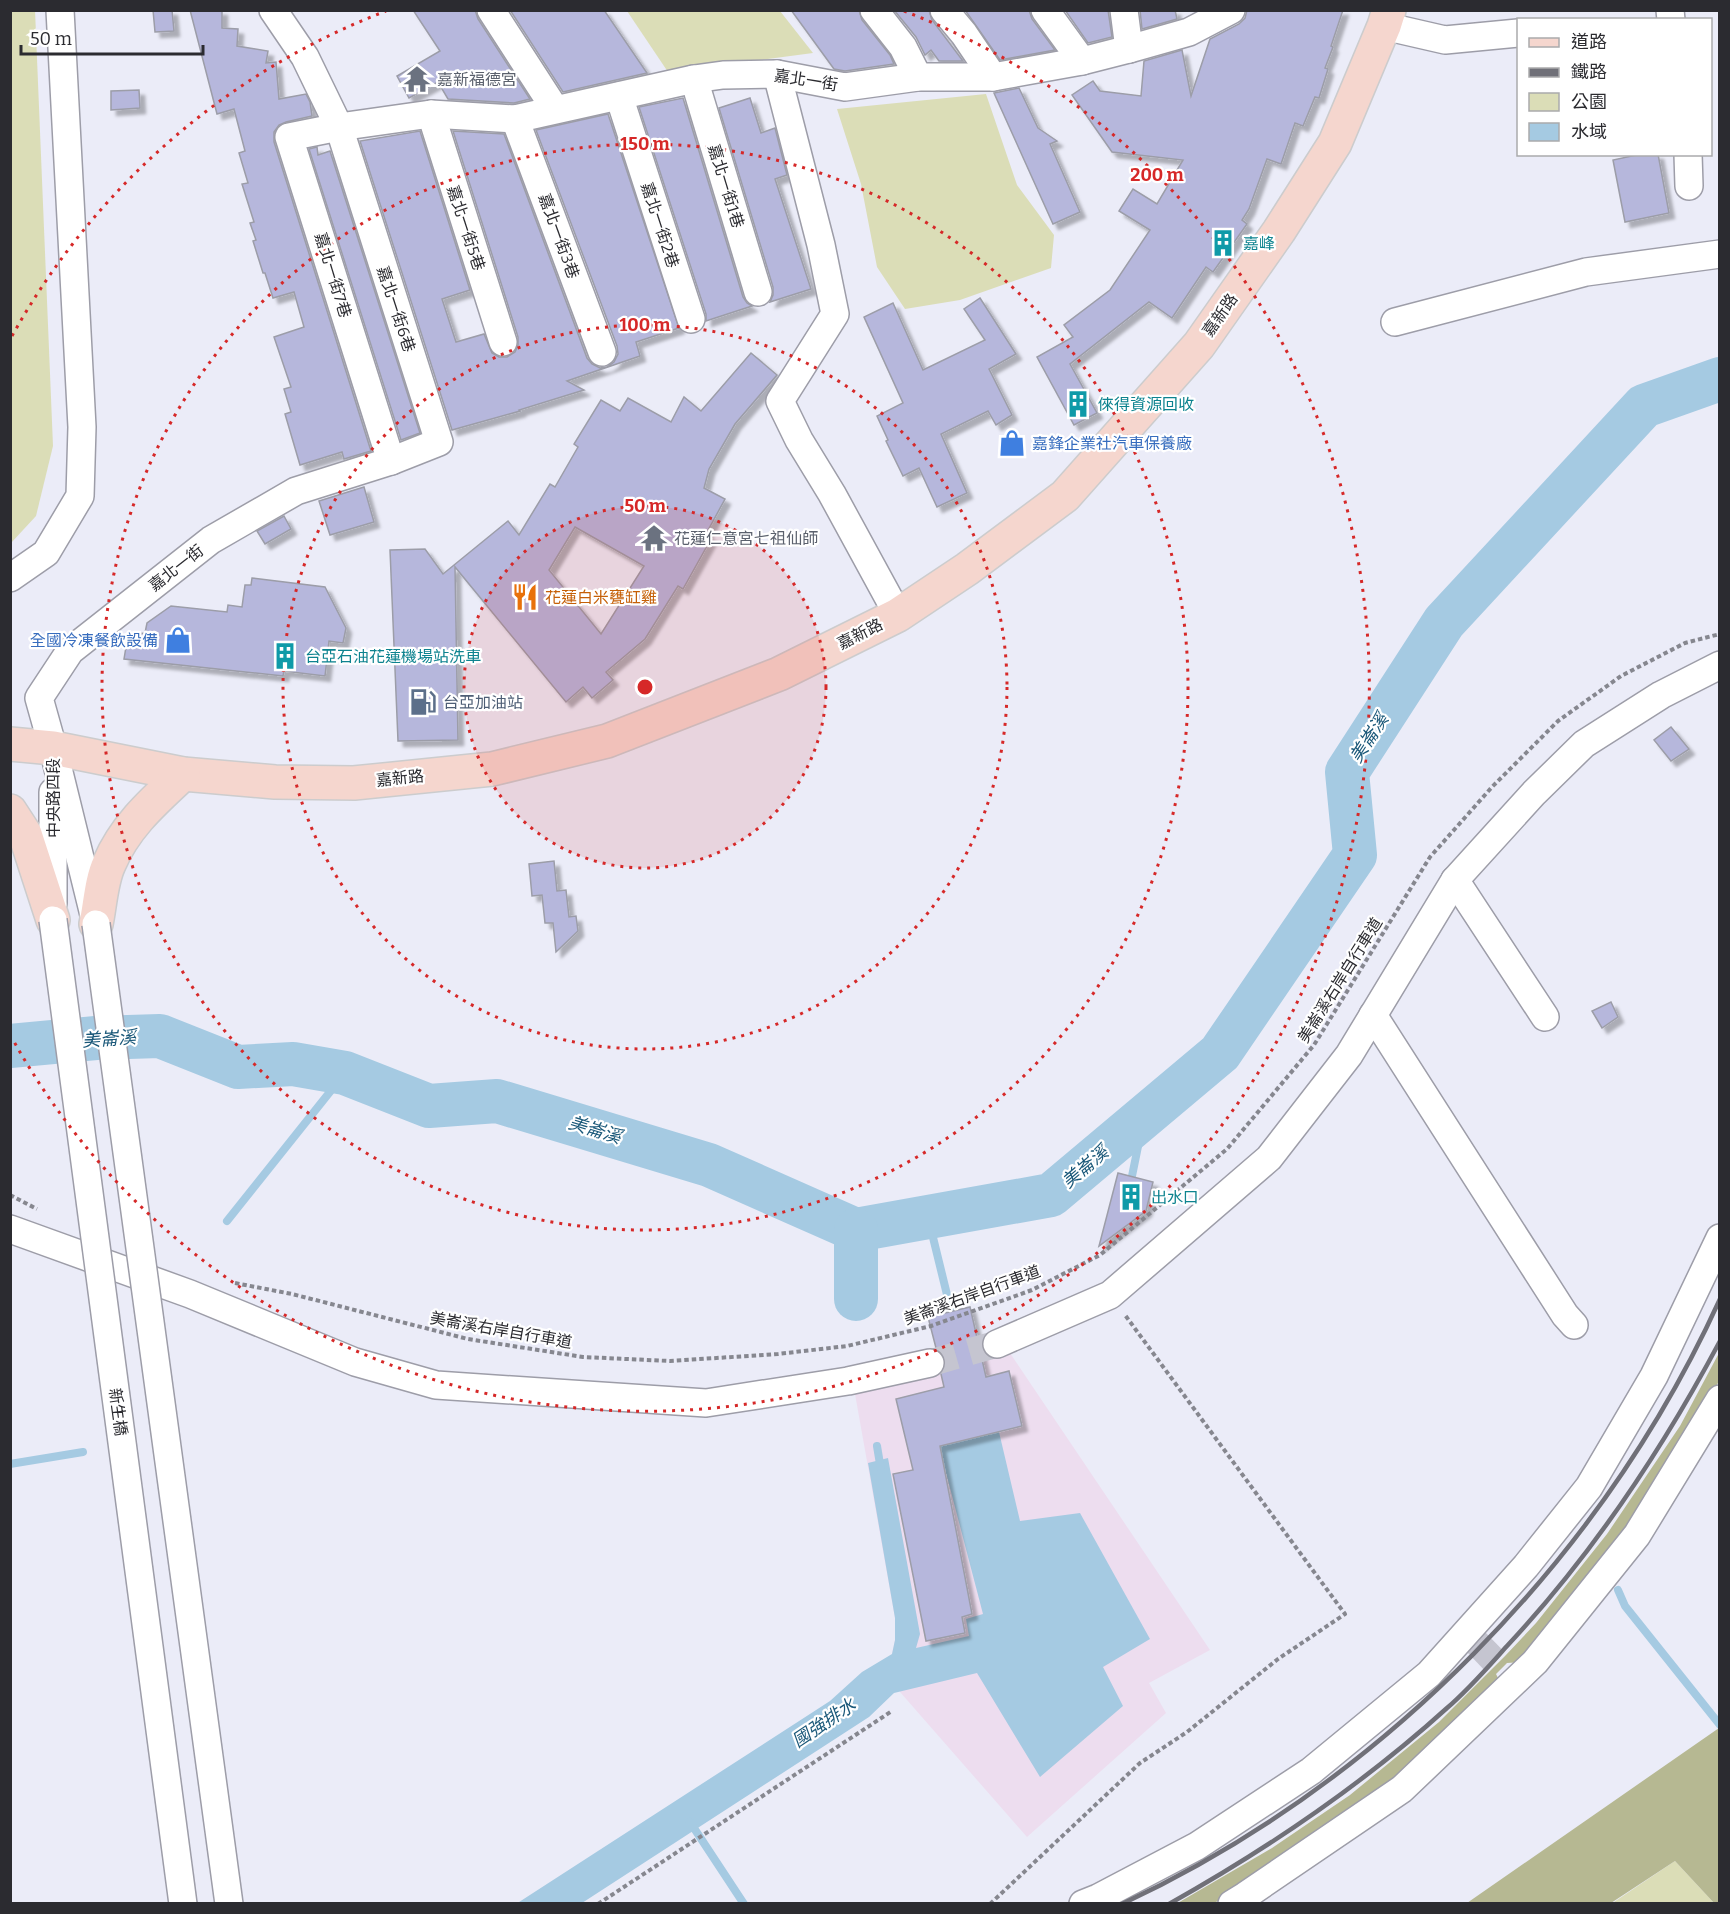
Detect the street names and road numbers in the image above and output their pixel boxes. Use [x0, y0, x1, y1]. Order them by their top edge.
street label: 嘉北一街 [773, 66, 839, 94]
street label: 嘉北一街1巷 [704, 142, 748, 230]
street label: 嘉北一街2巷 [637, 180, 683, 270]
street label: 嘉北一街5巷 [443, 183, 489, 273]
street label: 嘉北一街3巷 [535, 191, 583, 281]
street label: 嘉北一街7巷 [311, 230, 355, 320]
street label: 嘉北一街6巷 [373, 264, 419, 354]
street label: 嘉新路 [1198, 290, 1242, 340]
street label: 嘉北一街 [145, 541, 207, 595]
street label: 嘉新路 [834, 615, 886, 653]
street label: 中央路四段 [44, 758, 63, 838]
street label: 嘉新路 [375, 766, 425, 790]
street label: 美崙溪右岸自行車道 [1294, 914, 1386, 1046]
street label: 美崙溪右岸自行車道 [901, 1261, 1043, 1329]
street label: 美崙溪右岸自行車道 [428, 1308, 574, 1352]
street label: 新生橋 [105, 1387, 131, 1437]

